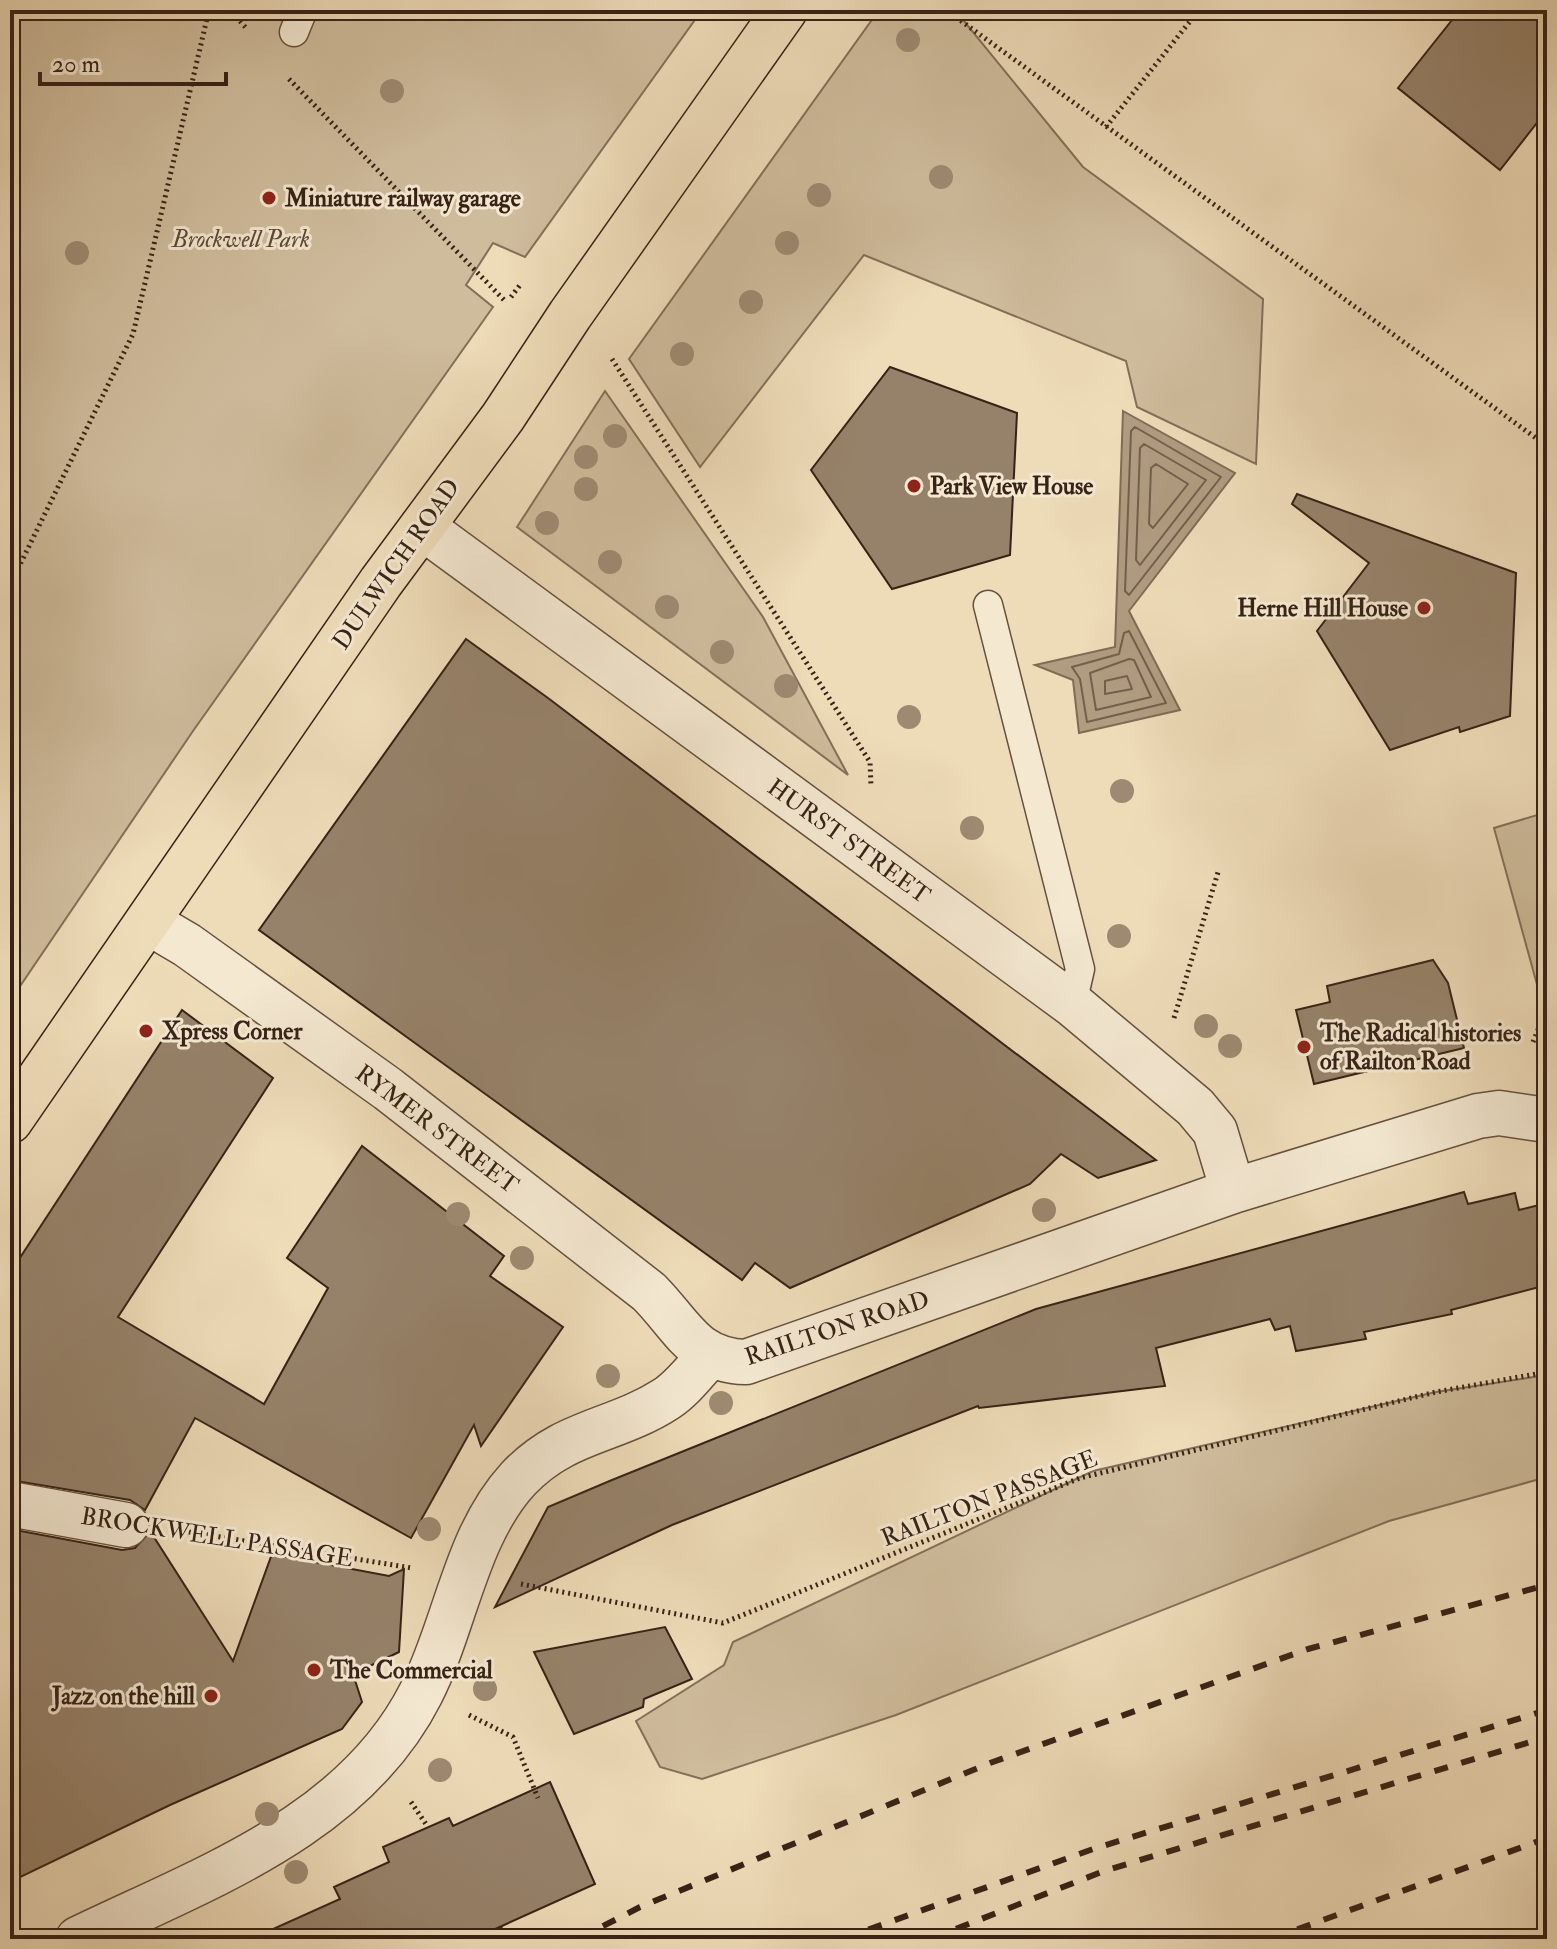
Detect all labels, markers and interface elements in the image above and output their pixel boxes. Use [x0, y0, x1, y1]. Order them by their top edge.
scale bar [40, 36, 226, 86]
text: 20 m [52, 49, 101, 80]
place label: Miniature railway garage [284, 183, 521, 214]
marker: Miniature railway garage [260, 189, 278, 207]
park label: Brockwell Park [171, 224, 310, 255]
place label: Park View House [930, 471, 1093, 502]
street label: DULWICH ROAD [326, 473, 467, 656]
marker: Park View House [905, 477, 923, 495]
place label: Herne Hill House [1237, 593, 1408, 624]
marker: Herne Hill House [1415, 599, 1433, 617]
street label: HURST STREET [761, 772, 936, 911]
place label: Xpress Corner [162, 1016, 303, 1047]
place label: The Radical histories of Railton Road [1319, 1018, 1521, 1077]
marker: Xpress Corner [137, 1022, 155, 1040]
marker: The Radical histories of Railton Road [1295, 1038, 1313, 1056]
street label: RYMER STREET [349, 1058, 525, 1201]
street label: RAILTON ROAD [741, 1284, 933, 1373]
street label: RAILTON PASSAGE [877, 1443, 1102, 1554]
street label: BROCKWELL PASSAGE [79, 1501, 355, 1574]
place label: The Commercial [329, 1655, 494, 1686]
marker: The Commercial [305, 1661, 323, 1679]
place label: Jazz on the hill [51, 1681, 196, 1712]
marker: Jazz on the hill [202, 1687, 220, 1705]

